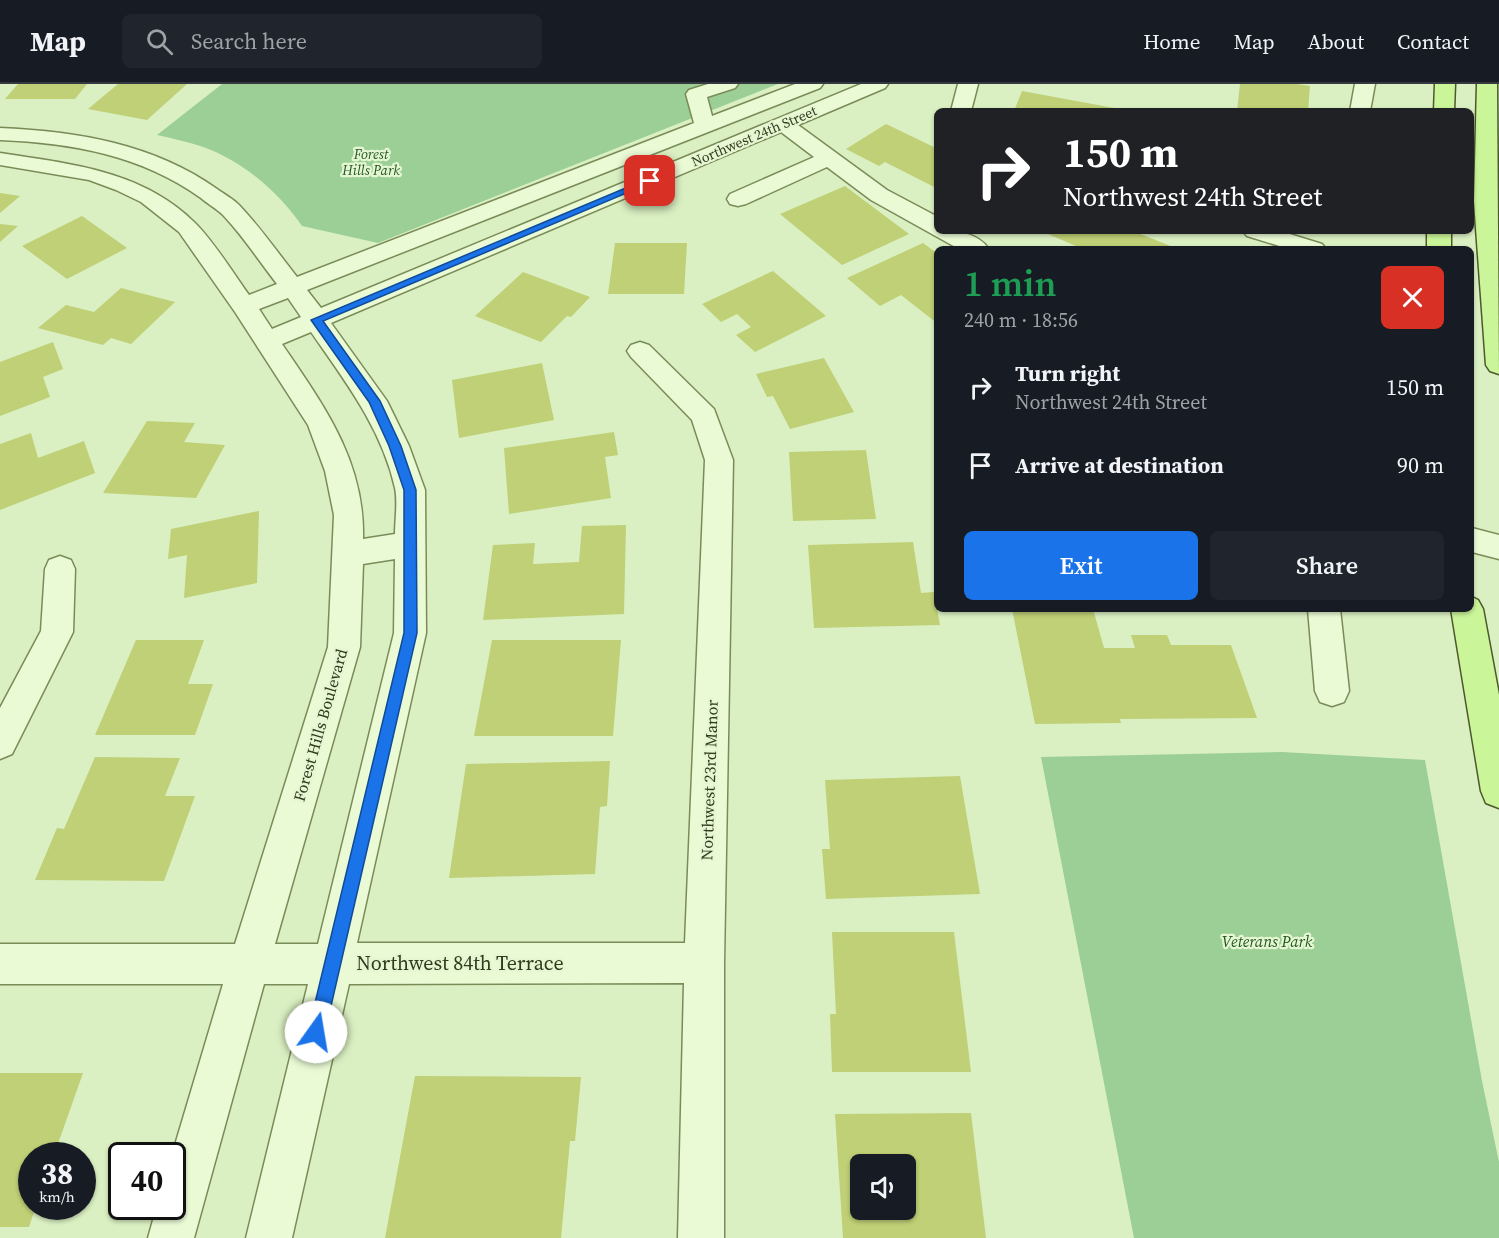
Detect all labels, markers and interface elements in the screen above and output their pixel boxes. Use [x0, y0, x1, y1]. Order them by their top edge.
search box [122, 14, 542, 68]
text: Map [30, 22, 86, 60]
icon: search [143, 25, 176, 58]
text: Search here [191, 26, 307, 56]
text: Home [1143, 27, 1201, 56]
text: Map [1234, 27, 1275, 56]
text: About [1308, 27, 1364, 56]
text: Contact [1397, 27, 1469, 56]
street label: Northwest 24th Street [688, 100, 820, 171]
text: 150 m [1063, 123, 1178, 181]
icon: right [964, 132, 1042, 210]
park label: Forest Hills Park [341, 144, 400, 180]
pin [624, 155, 675, 206]
icon: arrive [633, 164, 666, 197]
text: Northwest 24th Street [1063, 178, 1322, 215]
text: 1 min [964, 259, 1056, 308]
button: close [1381, 266, 1444, 329]
text: 240 m · 18:56 [964, 306, 1078, 334]
text: Turn right [1015, 358, 1120, 388]
icon: right [964, 371, 997, 404]
text: 150 m [1386, 372, 1444, 402]
text: Northwest 24th Street [1015, 388, 1207, 416]
icon: arrive [964, 449, 997, 482]
text: Arrive at destination [1015, 450, 1224, 480]
text: 90 m [1397, 450, 1444, 480]
button: Exit [964, 531, 1198, 600]
button: Share [1210, 531, 1444, 600]
street label: Forest Hills Boulevard [288, 646, 352, 804]
street label: Northwest 23rd Manor [695, 699, 723, 861]
park label: Veterans Park [1222, 930, 1313, 952]
street label: Northwest 84th Terrace [356, 949, 564, 977]
position arrow [284, 1000, 348, 1064]
speed limit sign: 40 [108, 1142, 186, 1220]
text: 38 [41, 1153, 73, 1194]
map controls [850, 1154, 916, 1220]
button: sound [850, 1154, 916, 1220]
text: km/h [39, 1186, 75, 1207]

